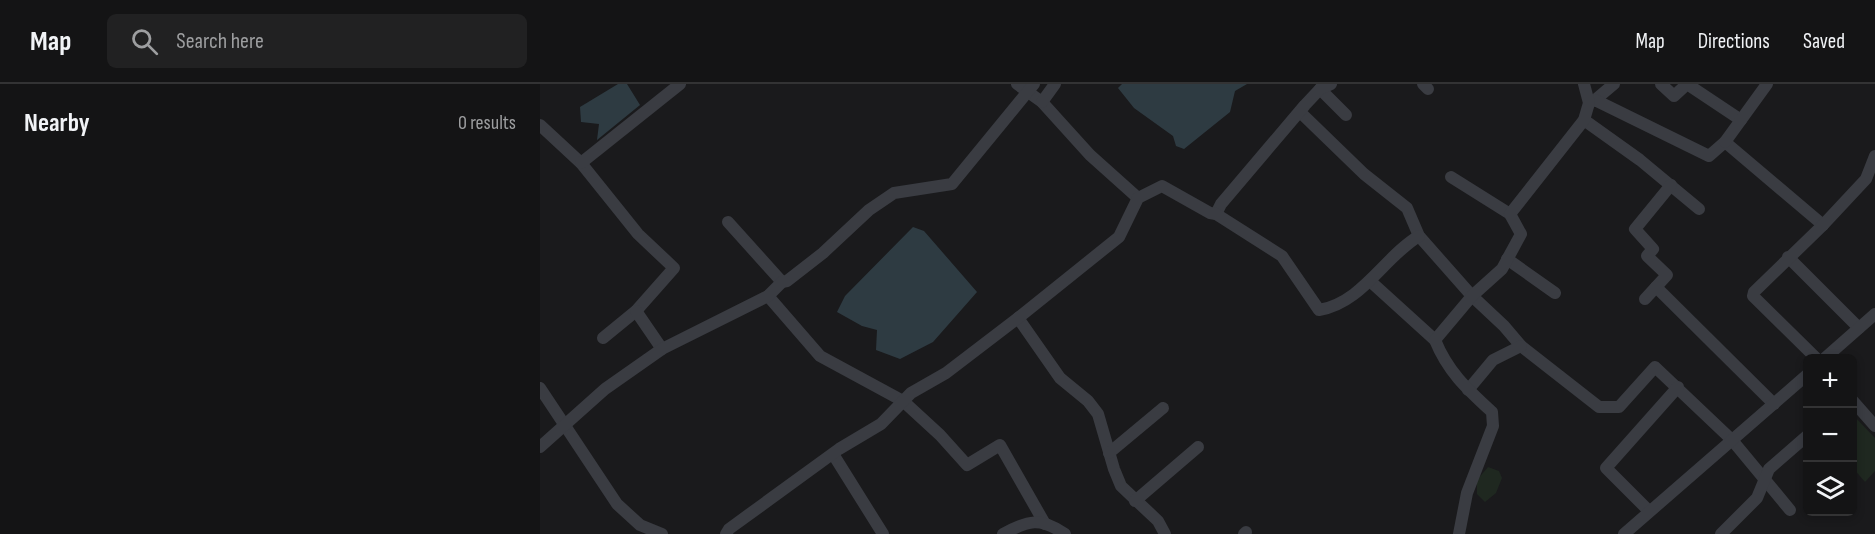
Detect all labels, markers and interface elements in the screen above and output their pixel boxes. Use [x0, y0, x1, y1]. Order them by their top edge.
search box [107, 14, 527, 68]
text: Map [30, 25, 71, 58]
icon: search [128, 25, 161, 58]
text: Search here [176, 28, 264, 55]
text: Map [1635, 29, 1665, 54]
text: Directions [1698, 29, 1770, 54]
text: Saved [1803, 29, 1845, 54]
text: Nearby [24, 108, 90, 139]
text: 0 results [458, 111, 516, 135]
map controls [1803, 354, 1857, 516]
button: + [1803, 354, 1857, 408]
button: − [1803, 408, 1857, 462]
button: layers [1803, 462, 1857, 516]

